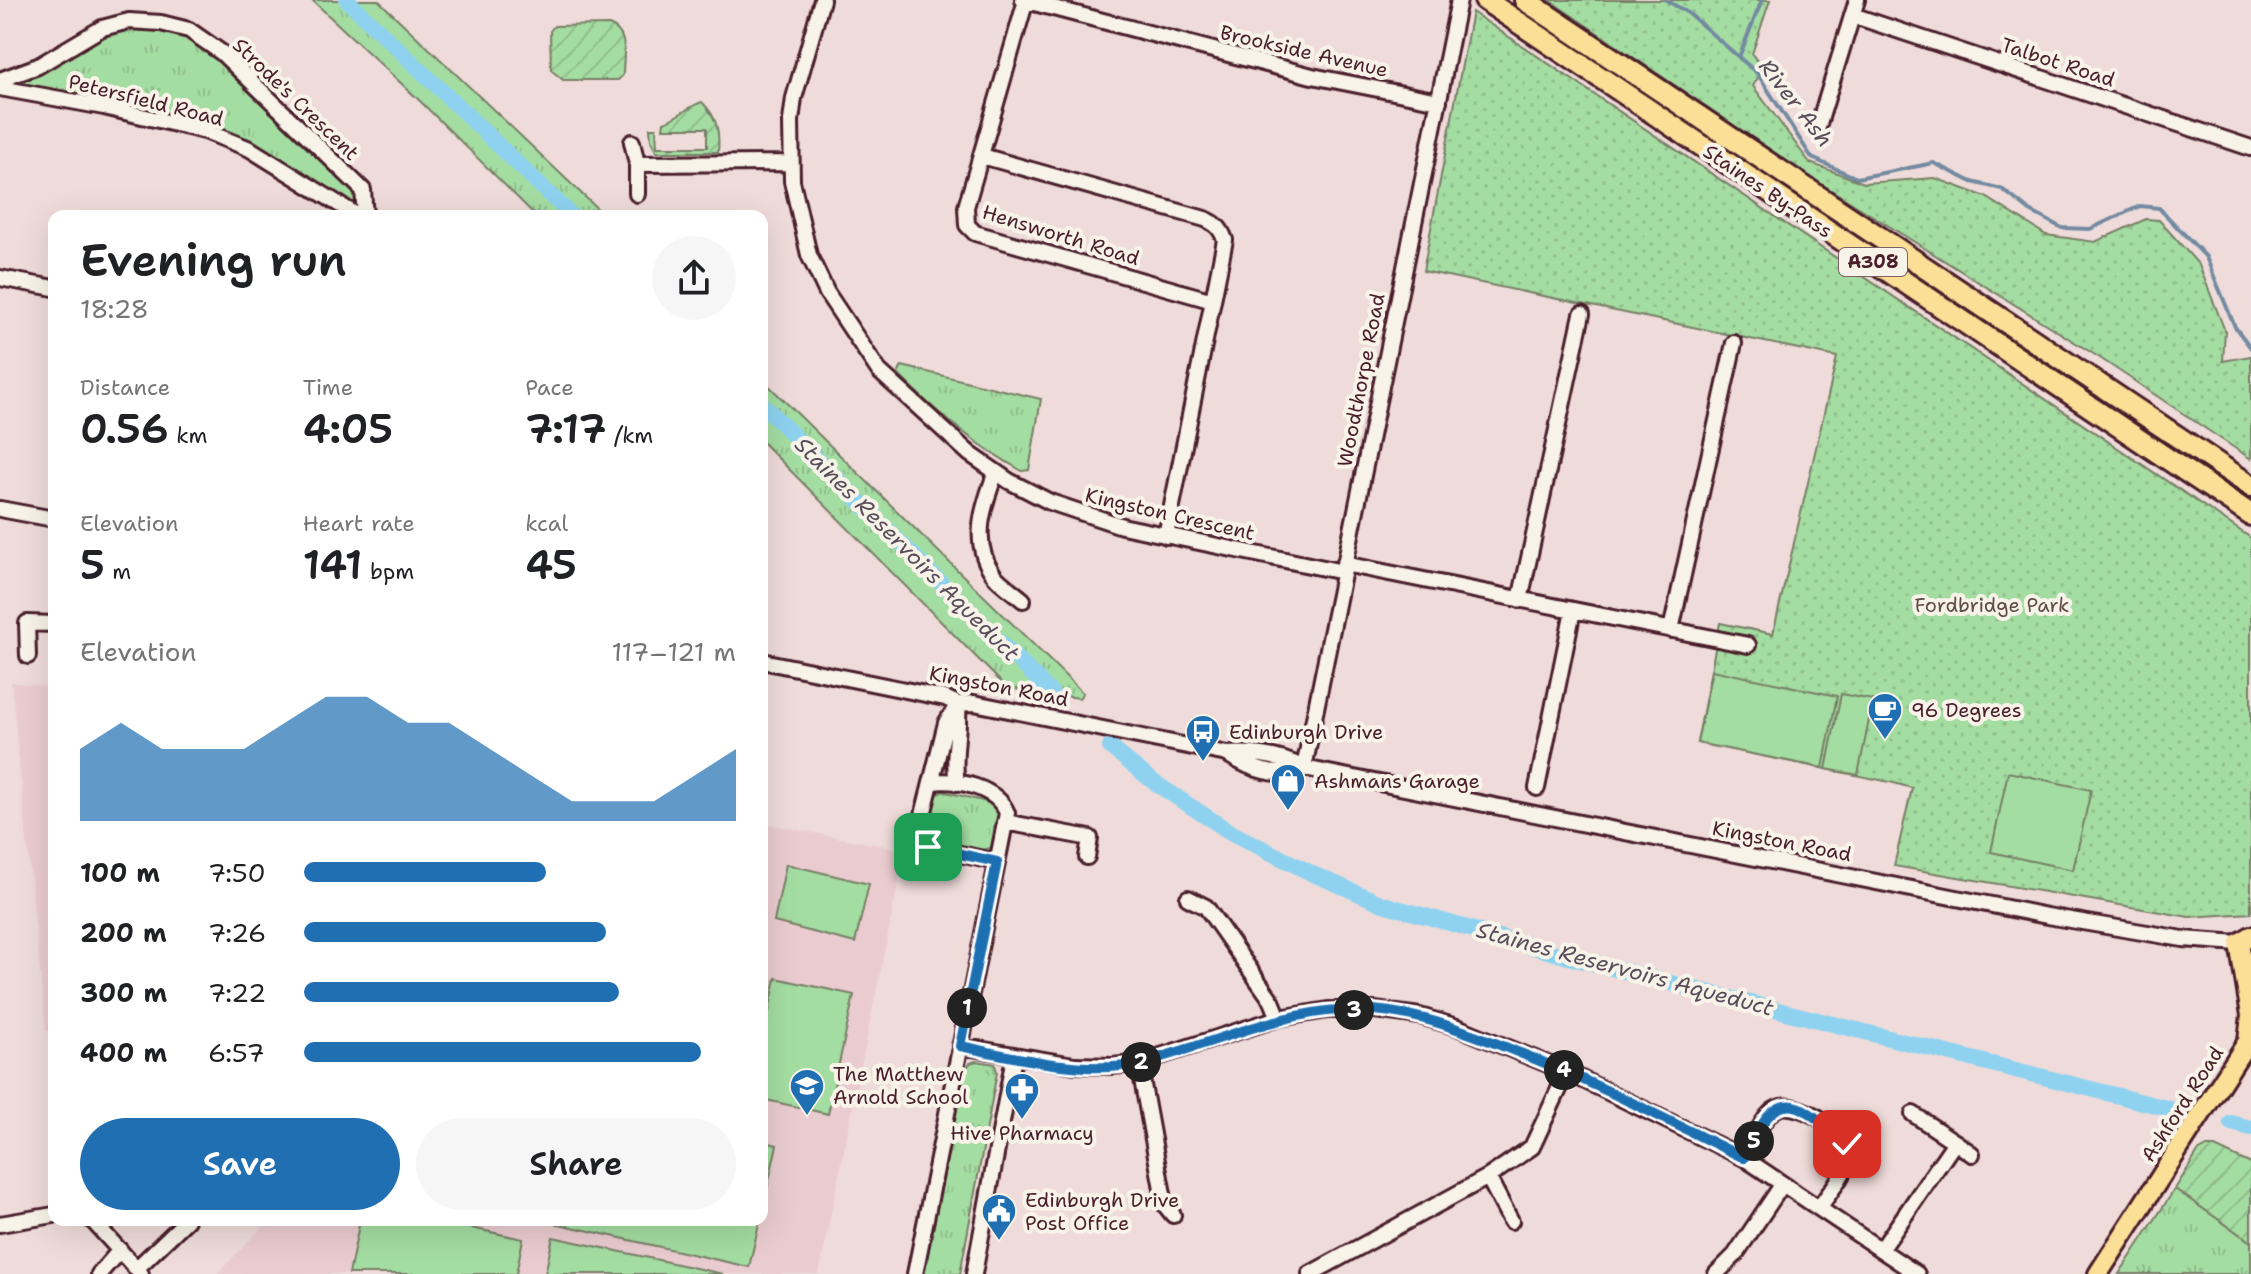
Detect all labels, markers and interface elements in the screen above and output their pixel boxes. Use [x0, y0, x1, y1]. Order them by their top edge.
street label: Brookside Avenue [1218, 19, 1390, 83]
street label: Talbot Road [1998, 31, 2118, 93]
street label: Strode's Crescent [227, 32, 365, 166]
water label: River Ash [1753, 53, 1839, 153]
street label: Petersfield Road [66, 68, 226, 132]
street label: Staines By-Pass [1698, 138, 1838, 244]
street label: Hensworth Road [979, 199, 1143, 271]
text: Evening run [80, 231, 347, 290]
button: share [652, 236, 736, 320]
road number: A308 [1839, 248, 1907, 276]
text: 18:28 [80, 291, 149, 326]
street label: Woodthorpe Road [1331, 291, 1391, 469]
text: Distance [80, 373, 170, 402]
text: Time [303, 373, 353, 402]
text: Pace [525, 373, 574, 402]
text: 0.56 [80, 402, 169, 456]
text: 4:05 [303, 402, 393, 456]
text: 7:17 [525, 402, 606, 456]
text: km [169, 421, 207, 450]
text: /km [606, 421, 653, 450]
water label: Staines Reservoirs Aqueduct [788, 430, 1026, 668]
street label: Kingston Crescent [1083, 482, 1257, 546]
text: Elevation [80, 509, 178, 538]
text: Heart rate [303, 509, 415, 538]
text: kcal [525, 509, 568, 538]
text: 5 [80, 538, 105, 592]
text: 141 [303, 538, 363, 592]
text: 45 [525, 538, 577, 592]
text: m [105, 557, 131, 586]
text: bpm [363, 557, 414, 586]
park label: Fordbridge Park [1914, 592, 2070, 618]
text: Elevation [80, 634, 196, 669]
text: 117–121 m [612, 634, 736, 669]
street label: Kingston Road [927, 660, 1071, 712]
cafe icon: 96 Degrees [1866, 691, 1904, 741]
place label: 96 Degrees [1911, 697, 2022, 723]
bus stop icon: Edinburgh Drive [1184, 713, 1222, 763]
place label: Edinburgh Drive [1229, 719, 1383, 745]
shop icon: Ashmans Garage [1269, 762, 1307, 812]
place label: Ashmans Garage [1314, 768, 1480, 794]
pin [894, 813, 962, 881]
street label: Kingston Road [1710, 815, 1854, 867]
icon: arrive [906, 825, 950, 869]
text: 100 m [80, 855, 160, 890]
text: 7:50 [208, 855, 266, 890]
text: 200 m [80, 915, 167, 950]
text: 7:26 [208, 915, 266, 950]
water label: Staines Reservoirs Aqueduct [1473, 915, 1777, 1023]
text: 300 m [80, 975, 167, 1010]
text: 7:22 [208, 975, 266, 1010]
pin: 1 [947, 988, 987, 1028]
pin: 3 [1334, 990, 1374, 1030]
text: 1 [962, 993, 972, 1022]
text: 3 [1346, 995, 1362, 1024]
text: 400 m [80, 1035, 167, 1070]
text: 6:57 [208, 1035, 265, 1070]
street label: Ashford Road [2135, 1041, 2229, 1167]
pin: 2 [1121, 1042, 1161, 1082]
text: 2 [1133, 1047, 1149, 1076]
pin: 4 [1544, 1050, 1584, 1090]
text: 4 [1556, 1055, 1572, 1084]
place label: The Matthew Arnold School [833, 1061, 968, 1110]
school or university icon: The Matthew Arnold School [788, 1067, 826, 1117]
pharmacy icon: Hive Pharmacy [1003, 1071, 1041, 1121]
pin [1813, 1110, 1881, 1178]
button: Save [80, 1118, 400, 1210]
button: Share [416, 1118, 736, 1210]
place label: Hive Pharmacy [950, 1120, 1094, 1146]
pin: 5 [1734, 1121, 1774, 1161]
icon: check [1825, 1122, 1869, 1166]
text: 5 [1747, 1126, 1761, 1155]
place label: Edinburgh Drive Post Office [1025, 1187, 1179, 1236]
public building icon: Edinburgh Drive Post Office [980, 1192, 1018, 1242]

